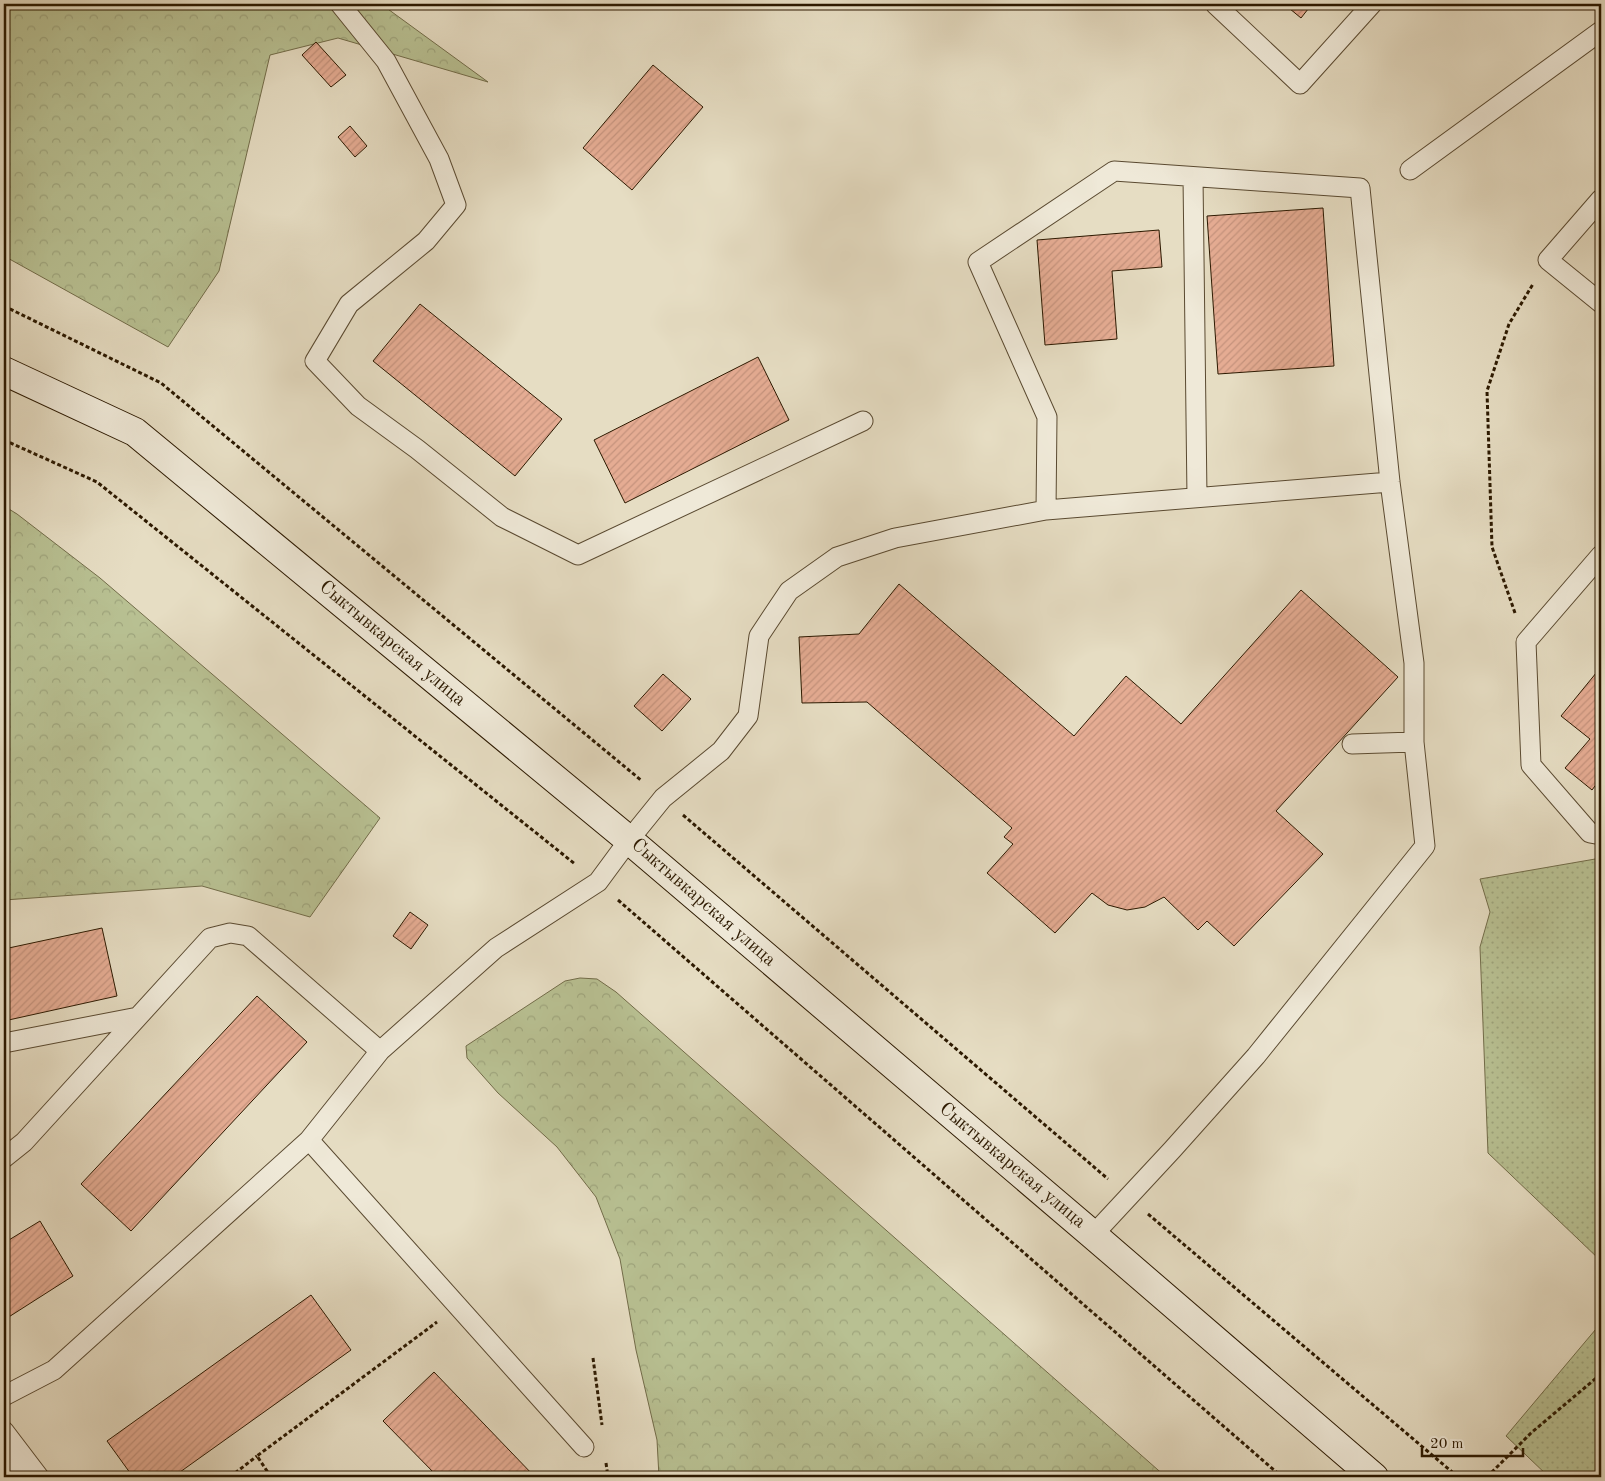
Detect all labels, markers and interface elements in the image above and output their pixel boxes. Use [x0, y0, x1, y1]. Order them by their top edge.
street label: Сыктывкарская улица [315, 578, 469, 711]
street label: Сыктывкарская улица [627, 835, 779, 971]
street label: Сыктывкарская улица [935, 1100, 1089, 1233]
scale bar [1422, 1426, 1524, 1458]
text: 20 m [1430, 1437, 1464, 1452]

